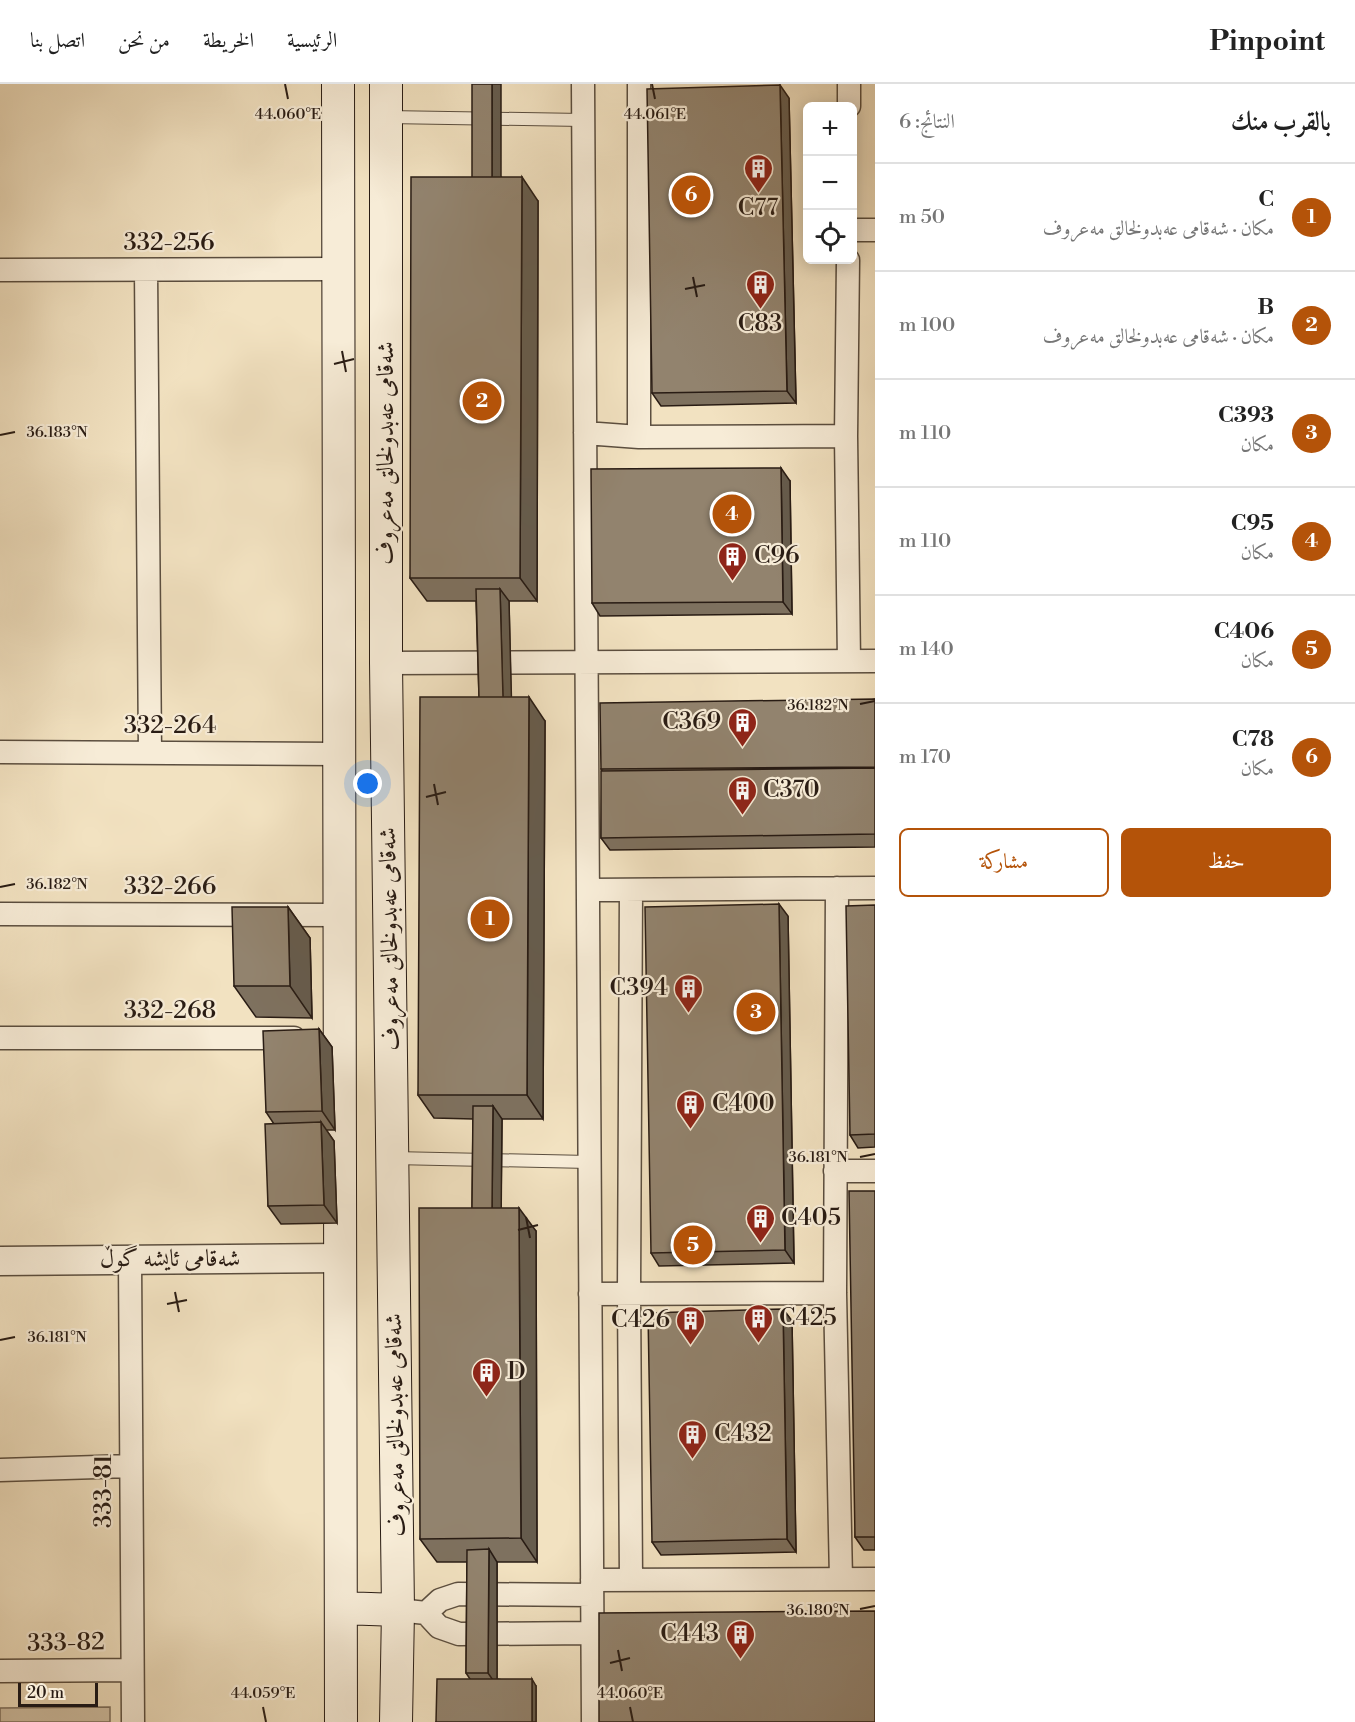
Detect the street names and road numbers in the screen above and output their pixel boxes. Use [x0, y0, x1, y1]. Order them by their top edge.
street label: 332-256 [123, 228, 215, 258]
street label: شەقامی عەبدولخالق مەعروف [371, 341, 402, 565]
street label: 332-264 [124, 711, 216, 741]
street label: شەقامی عەبدولخالق مەعروف [373, 827, 408, 1051]
street label: 332-266 [124, 872, 216, 902]
street label: 332-268 [124, 996, 216, 1026]
street label: شەقامی ئایشە گوڵ [100, 1244, 240, 1274]
street label: شەقامی عەبدولخالق مەعروف [379, 1313, 414, 1537]
street label: 333-81 [89, 1453, 119, 1528]
street label: 333-82 [27, 1627, 105, 1659]

